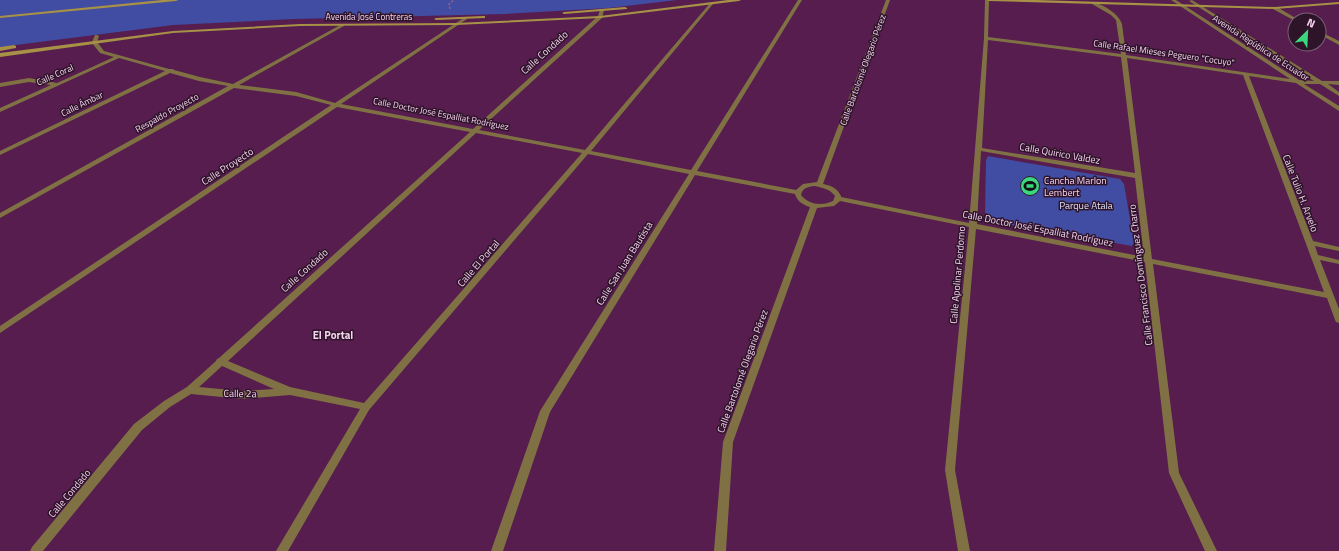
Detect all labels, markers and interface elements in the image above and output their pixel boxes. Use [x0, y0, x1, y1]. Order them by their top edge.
street label: Avenida José Contreras [326, 10, 412, 23]
street label: Avenida República de Ecuador [1210, 11, 1312, 84]
north arrow [1287, 12, 1327, 52]
street label: Calle Bartolomé Olegario Pérez [836, 13, 889, 127]
text: N [1304, 14, 1318, 32]
street label: Calle Condado [517, 27, 571, 78]
street label: Calle Rafael Mieses Peguero "Cocuyo" [1093, 36, 1236, 69]
street label: Calle Coral [34, 61, 75, 88]
street label: Calle Ámbar [59, 88, 105, 119]
street label: Respaldo Proyecto [133, 90, 201, 135]
street label: Calle Doctor José Espalliat Rodríguez [372, 94, 510, 133]
street label: Calle Quirico Valdez [1018, 139, 1102, 168]
street label: Calle Proyecto [198, 144, 256, 189]
street label: Calle Tulio H. Arvelo [1279, 152, 1322, 234]
place label: Cancha Marlon Lembert [1044, 173, 1107, 200]
sports icon: Cancha Marlon Lembert [1019, 175, 1041, 197]
park label: Parque Atala [1059, 198, 1113, 213]
street label: Calle Francisco Domínguez Charro [1124, 204, 1157, 346]
street label: Calle Doctor José Espalliat Rodríguez [961, 207, 1115, 251]
street label: Calle San Juan Bautista [593, 218, 656, 308]
street label: Calle Apolinar Perdomo [946, 226, 969, 324]
street label: Calle El Portal [454, 237, 503, 290]
street label: Calle Condado [277, 245, 331, 296]
street label: Calle Bartolomé Olegario Pérez [713, 307, 772, 435]
district label: El Portal [313, 327, 353, 343]
street label: Calle 2a [223, 386, 257, 401]
street label: Calle Condado [45, 466, 94, 521]

